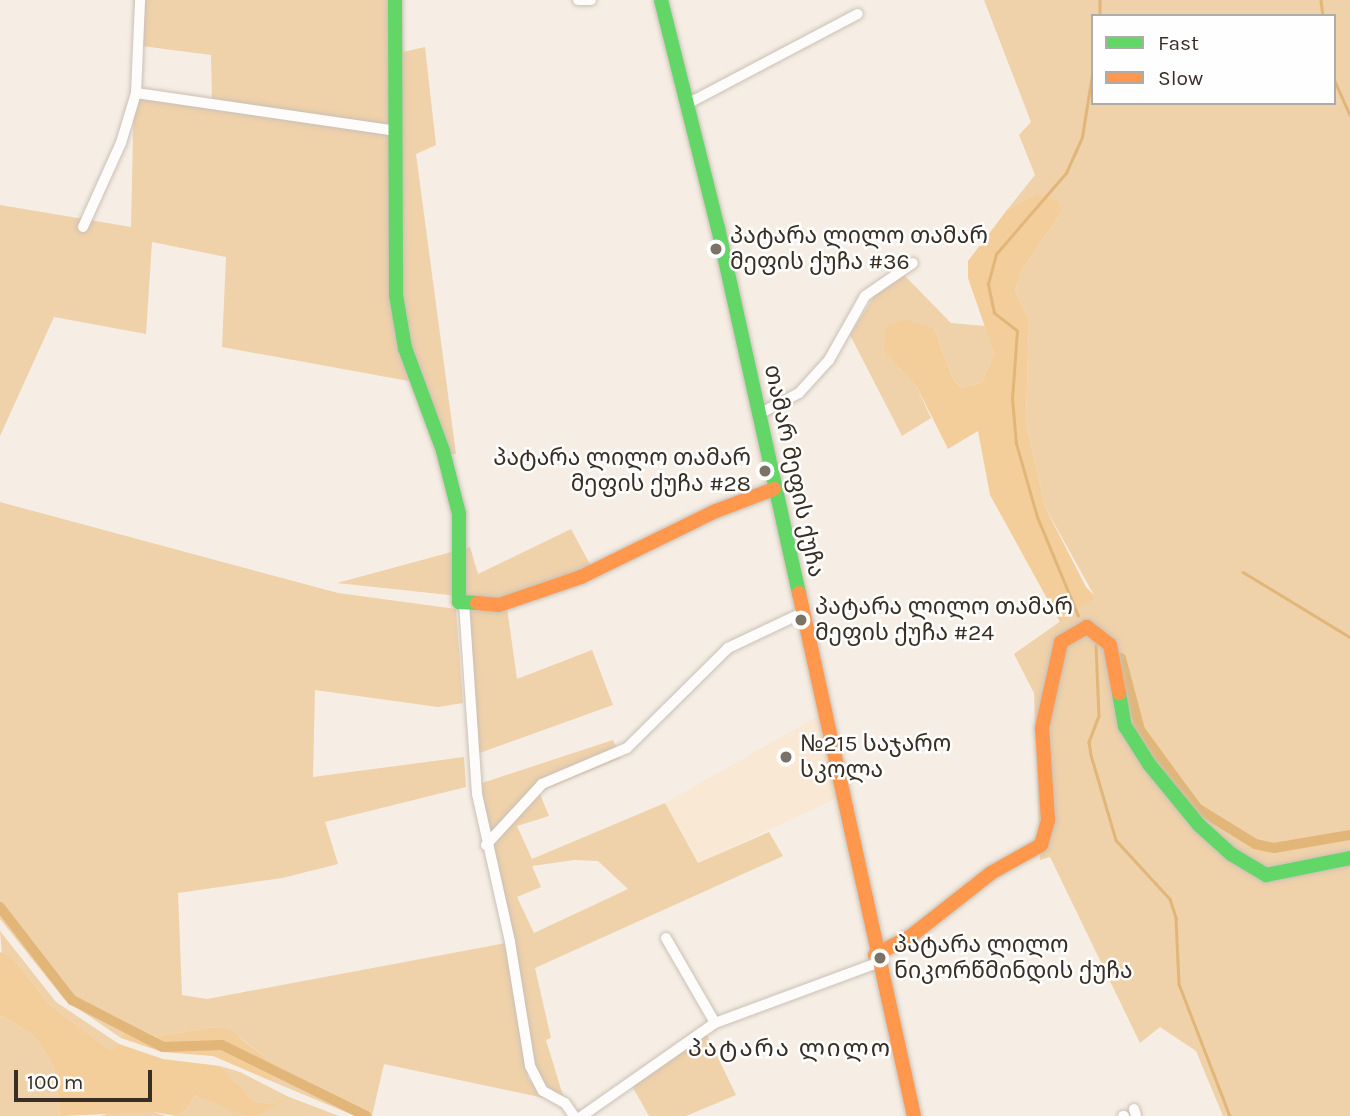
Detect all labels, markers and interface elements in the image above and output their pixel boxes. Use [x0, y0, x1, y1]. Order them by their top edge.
legend [1091, 14, 1336, 105]
text: Fast [1158, 31, 1199, 55]
text: Slow [1158, 66, 1203, 90]
place label: პატარა ლილო თამარ მეფის ქუჩა #36 [730, 222, 988, 276]
marker: პატარა ლილო თამარ მეფის ქუჩა #36 [708, 241, 724, 257]
street label: თამარ მეფის ქუჩა [758, 362, 830, 580]
place label: პატარა ლილო თამარ მეფის ქუჩა #28 [493, 444, 751, 498]
marker: პატარა ლილო თამარ მეფის ქუჩა #28 [757, 463, 773, 479]
place label: პატარა ლილო თამარ მეფის ქუჩა #24 [815, 593, 1073, 647]
marker: პატარა ლილო თამარ მეფის ქუჩა #24 [793, 612, 809, 628]
place label: №215 საჯარო სკოლა [800, 730, 951, 784]
marker: №215 საჯარო სკოლა [778, 749, 794, 765]
place label: პატარა ლილო ნიკორწმინდის ქუჩა [894, 931, 1133, 985]
marker: პატარა ლილო ნიკორწმინდის ქუჩა [872, 950, 888, 966]
district label: პატარა ლილო [689, 1035, 891, 1063]
scale bar [18, 1056, 156, 1100]
text: 100 m [27, 1070, 84, 1094]

